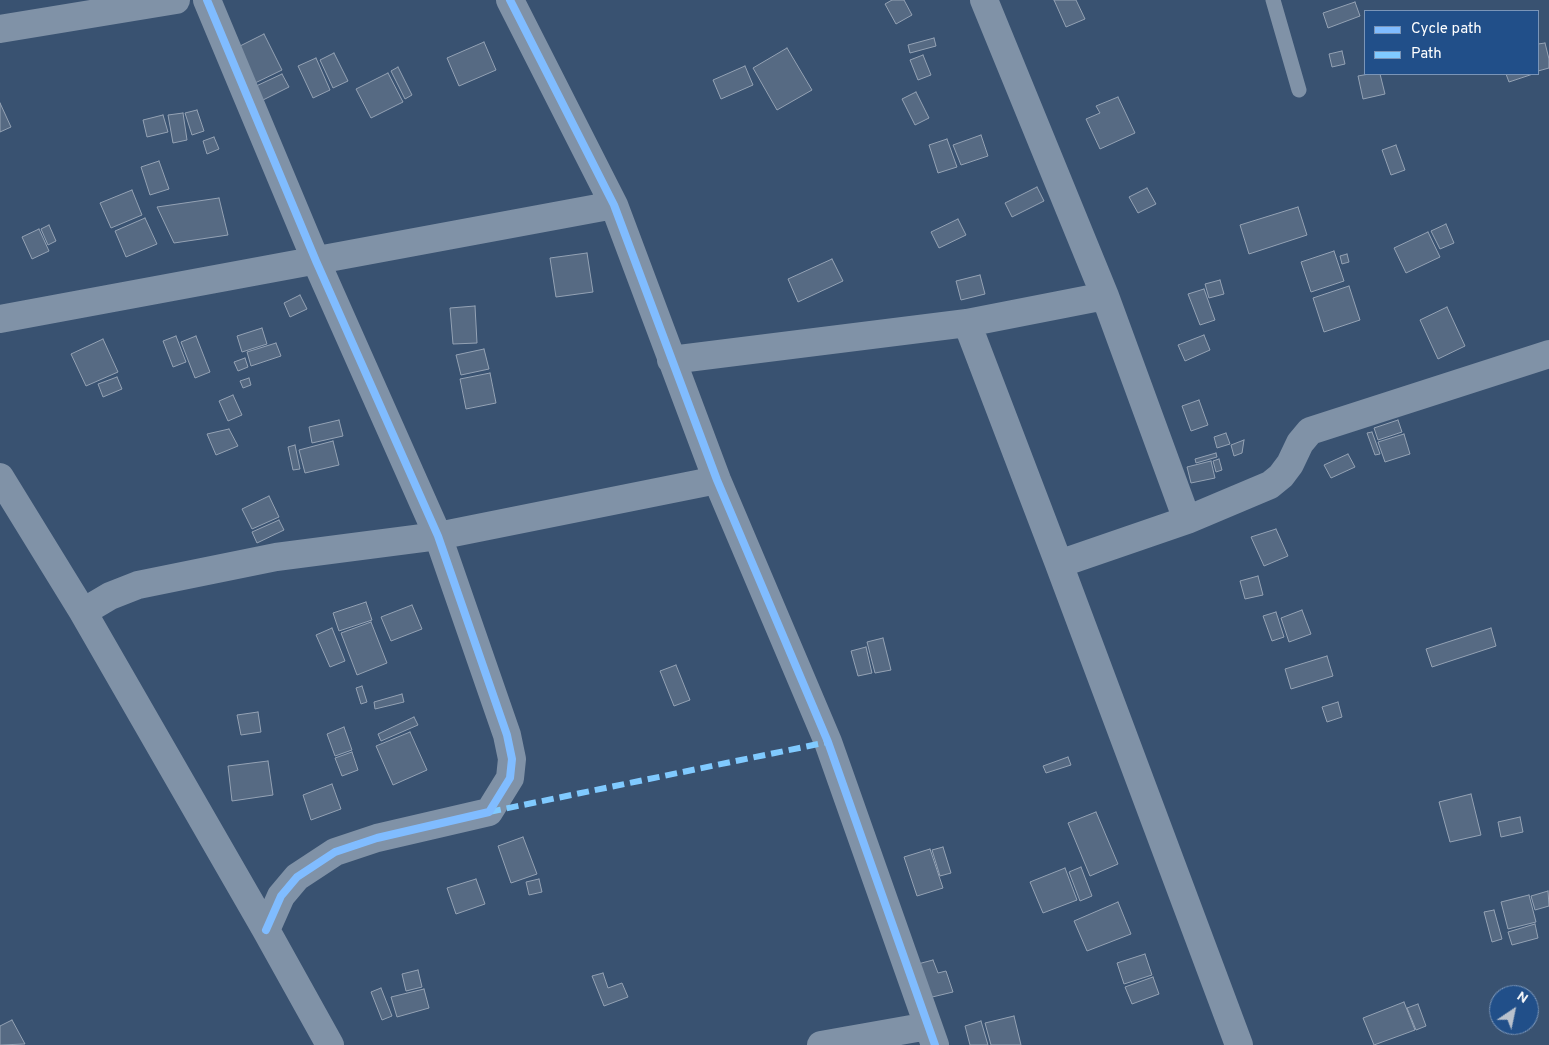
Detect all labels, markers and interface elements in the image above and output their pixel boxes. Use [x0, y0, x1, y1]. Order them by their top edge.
legend [1364, 10, 1539, 75]
text: Cycle path [1411, 20, 1482, 39]
text: Path [1411, 45, 1442, 64]
north arrow [1489, 985, 1539, 1035]
text: N [1513, 988, 1531, 1008]

